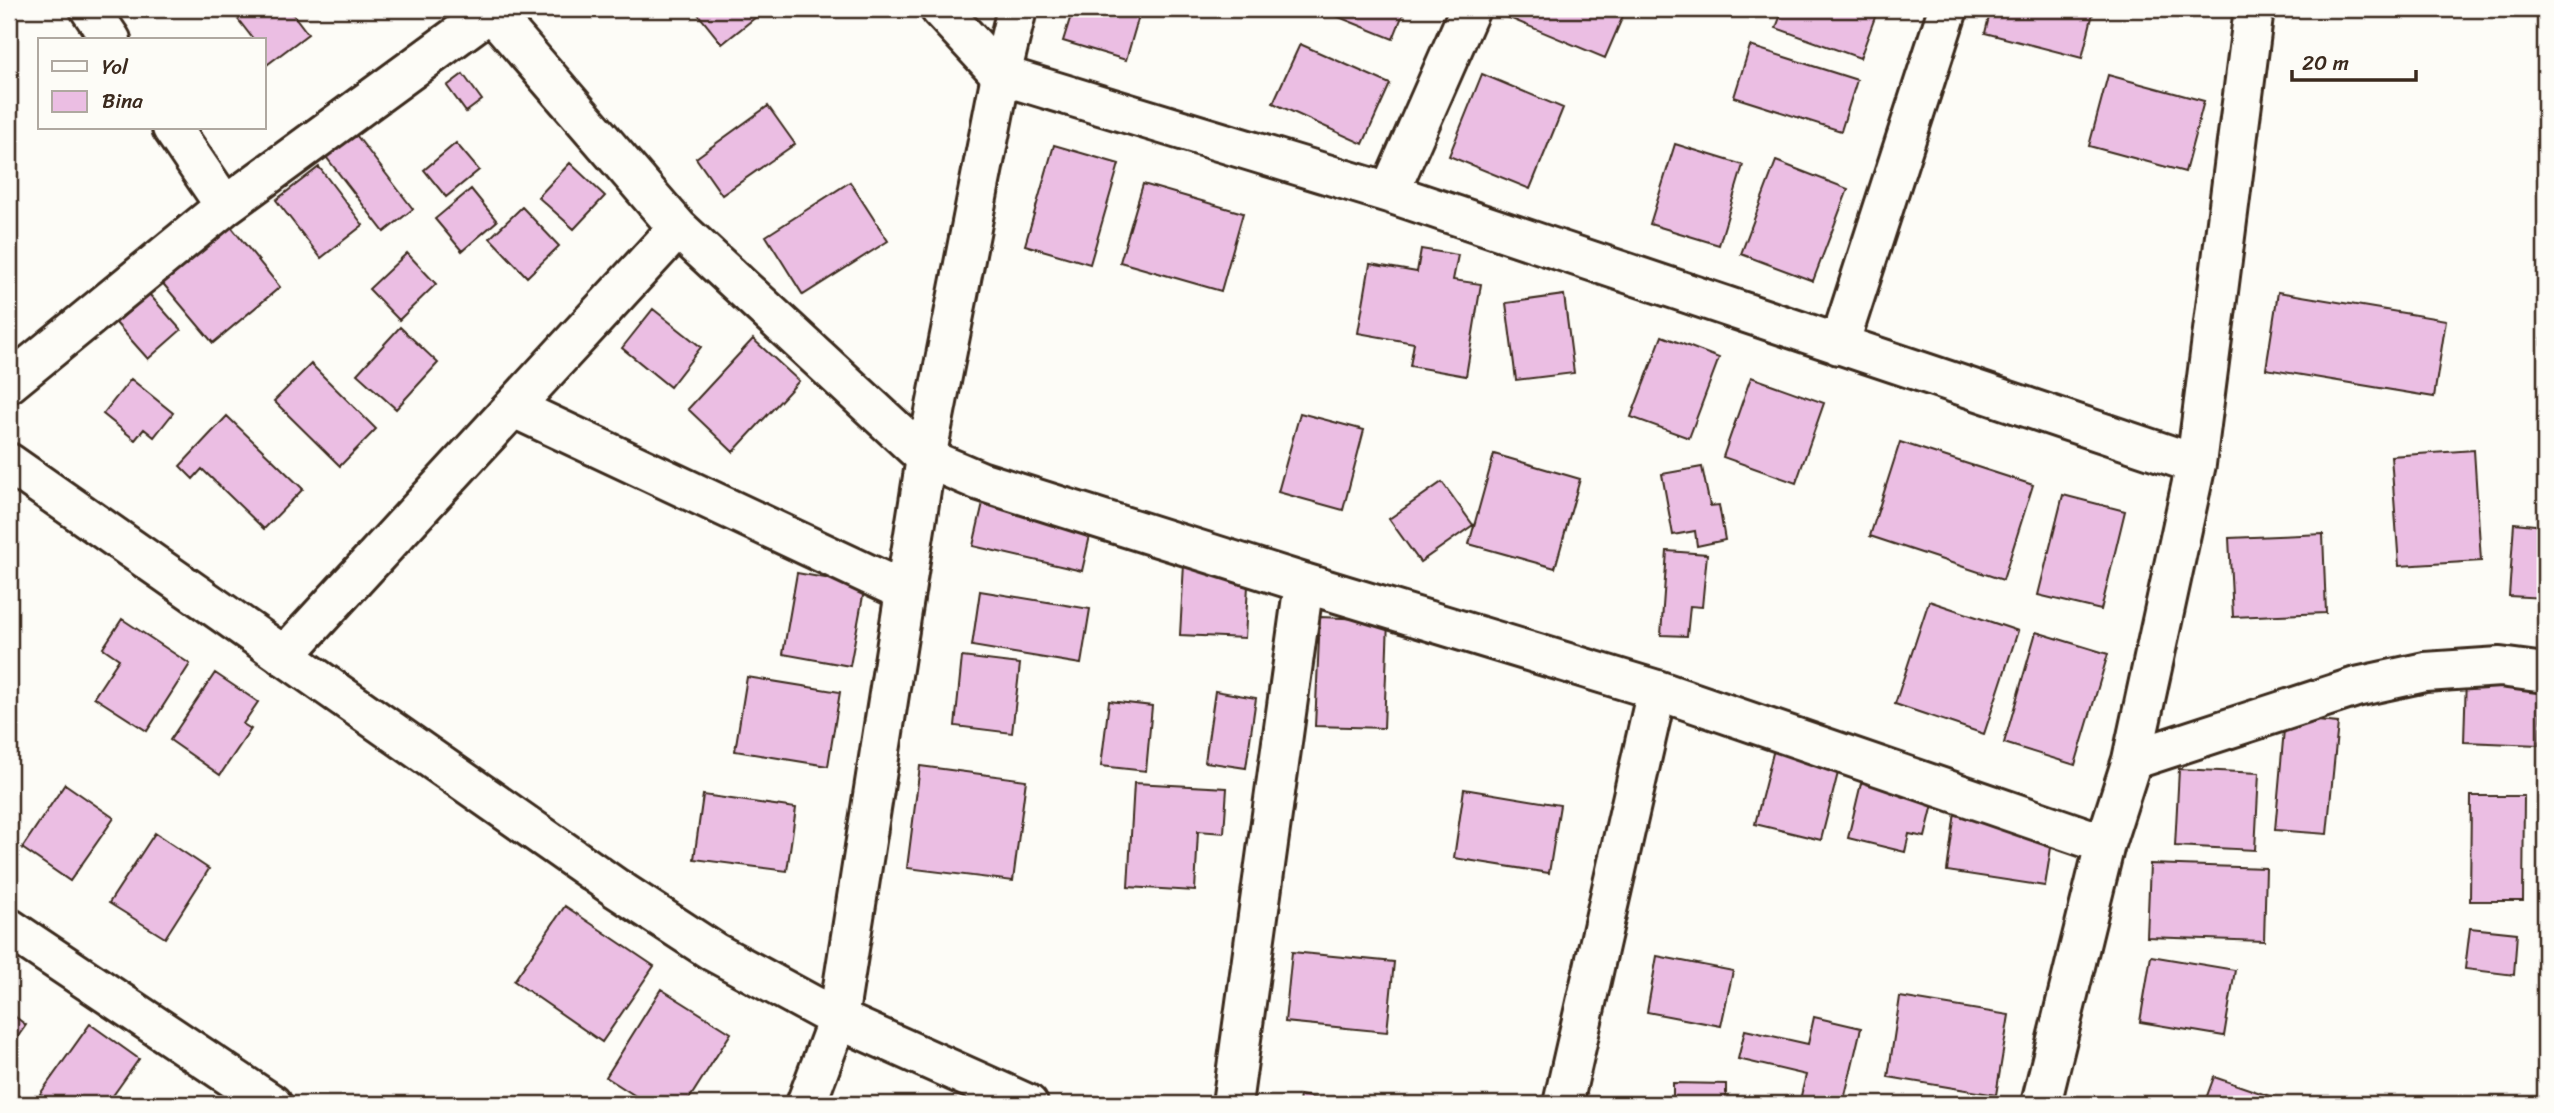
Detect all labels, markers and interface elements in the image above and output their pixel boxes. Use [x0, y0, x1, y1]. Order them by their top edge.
legend [38, 38, 266, 130]
scale bar [2292, 38, 2416, 82]
text: 20 m [2302, 44, 2349, 82]
text: Yol [102, 48, 129, 86]
text: Bina [102, 82, 143, 120]

